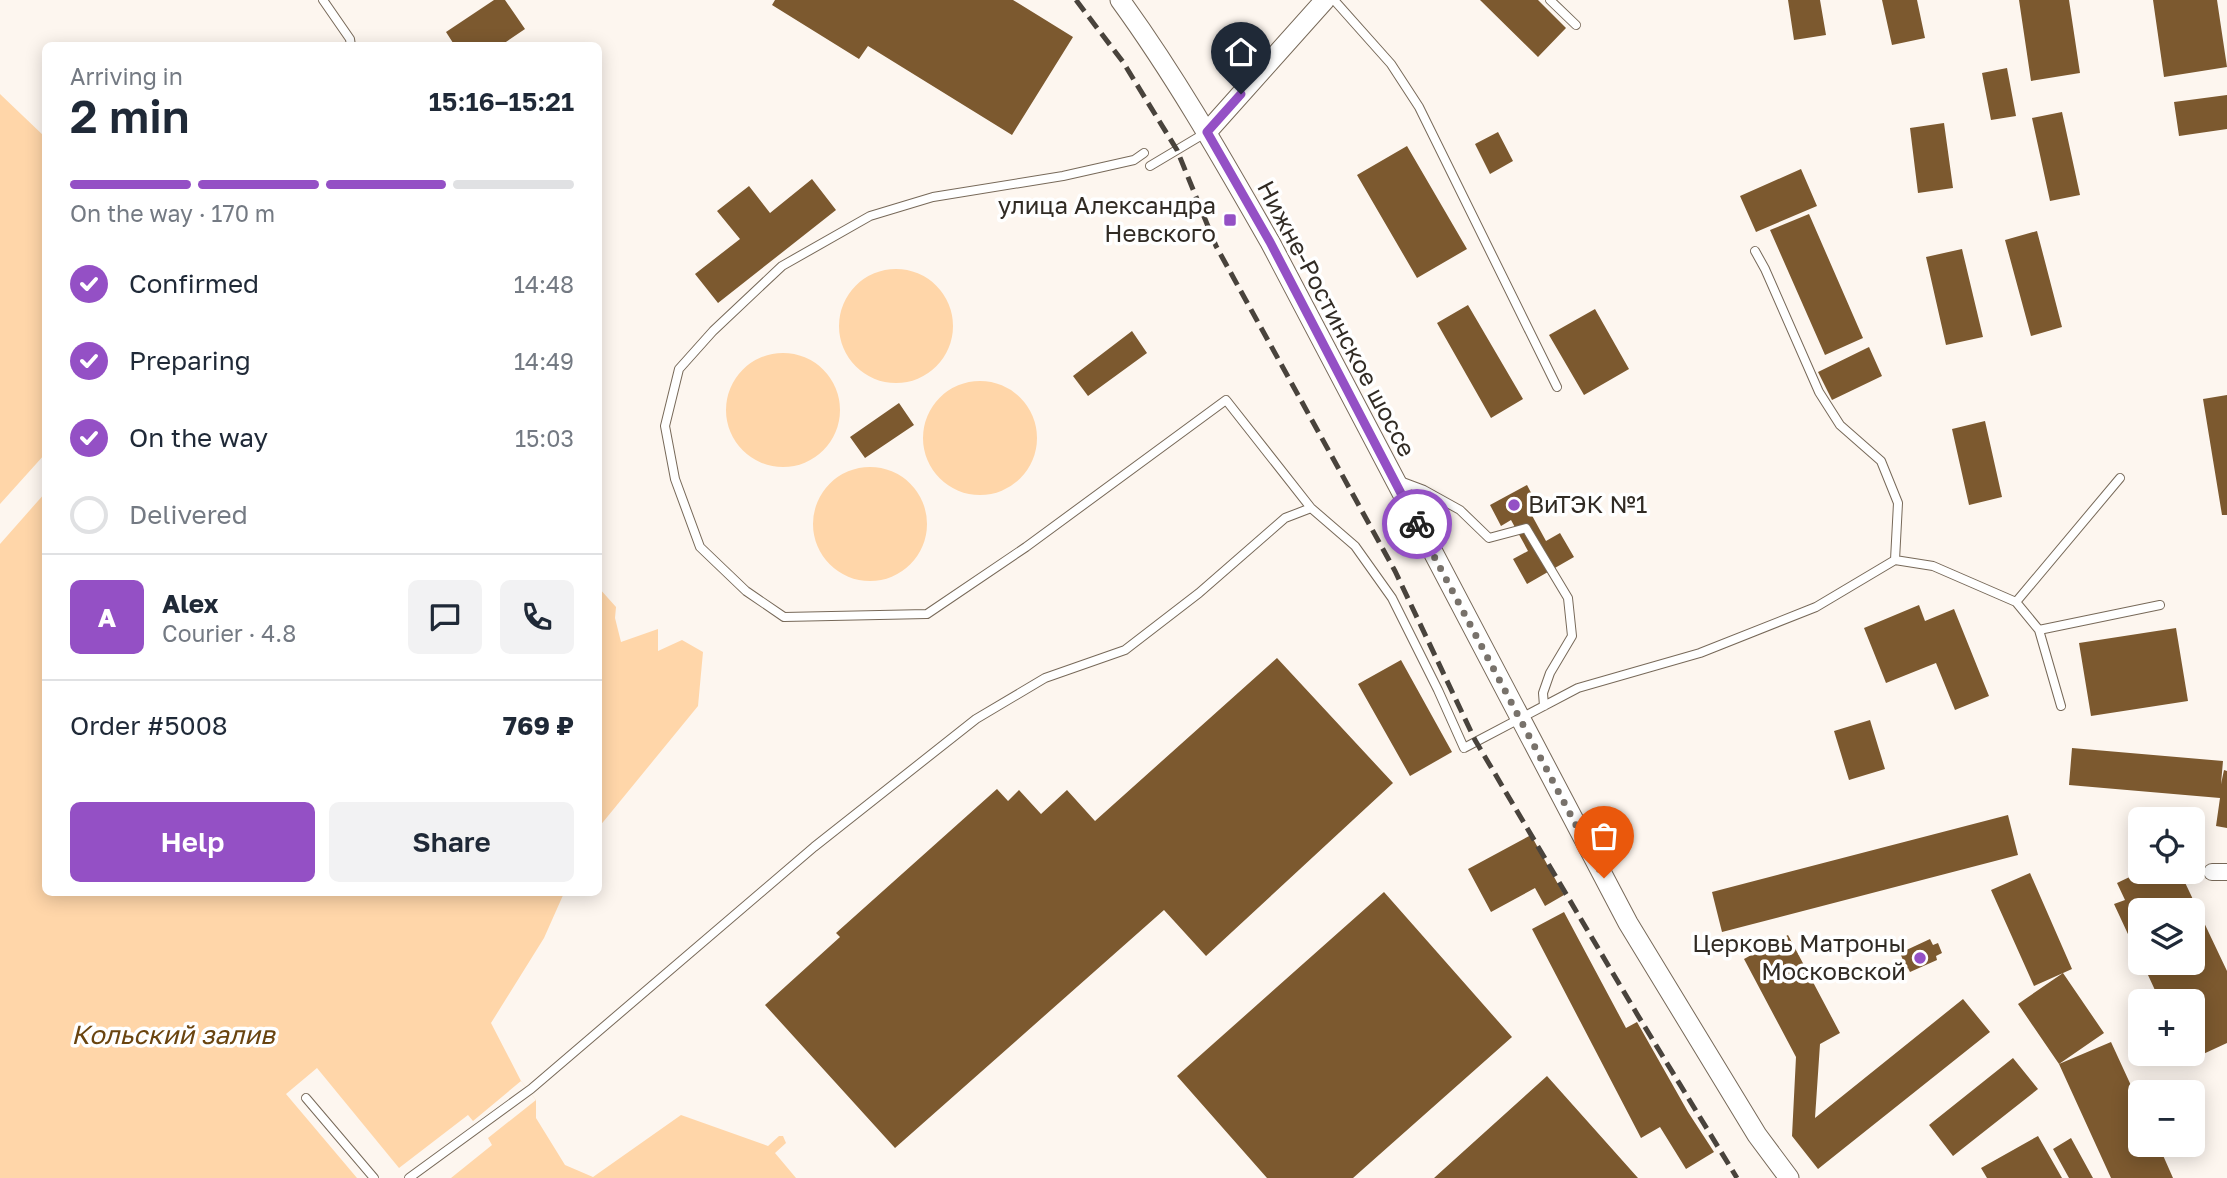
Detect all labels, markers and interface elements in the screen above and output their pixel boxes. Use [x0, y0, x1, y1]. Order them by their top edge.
pin [1211, 22, 1271, 94]
icon: home [1222, 33, 1260, 71]
text: Arriving in [70, 62, 183, 90]
text: 15:16–15:21 [429, 86, 574, 117]
text: 2 min [70, 88, 190, 143]
street label: Нижне-Ростинское шоссе [1252, 175, 1423, 461]
place label: улица Александра Невского [998, 190, 1216, 247]
text: On the way · 170 m [70, 199, 275, 227]
marker: улица Александра Невского [1222, 212, 1238, 228]
icon: check [70, 265, 108, 303]
text: Confirmed [129, 268, 259, 299]
text: 14:48 [514, 270, 574, 298]
icon: check [70, 342, 108, 380]
text: Preparing [129, 345, 251, 376]
text: 14:49 [514, 347, 574, 375]
icon: check [70, 419, 108, 457]
text: On the way [129, 422, 268, 453]
text: 15:03 [515, 424, 574, 452]
courier [1382, 489, 1452, 559]
place label: ВиТЭК №1 [1528, 489, 1647, 518]
marker: ВиТЭК №1 [1506, 497, 1522, 513]
text: Delivered [129, 499, 248, 530]
icon: bike [1398, 505, 1436, 543]
button: chat [408, 580, 482, 654]
button: phone [500, 580, 574, 654]
text: Alex [162, 588, 219, 619]
text: A [98, 602, 116, 633]
text: Courier · 4.8 [162, 619, 296, 647]
text: Order #5008 [70, 710, 228, 741]
text: 769 ₽ [503, 710, 574, 741]
button: Help [70, 802, 315, 882]
button: Share [329, 802, 574, 882]
pin [1574, 806, 1634, 878]
map controls [2128, 807, 2205, 1157]
button: locate [2128, 807, 2205, 884]
icon: bag [1585, 817, 1623, 855]
button: layers [2128, 898, 2205, 975]
place label: Церковь Матроны Московской [1692, 928, 1906, 985]
marker: Церковь Матроны Московской [1912, 950, 1928, 966]
button: + [2128, 989, 2205, 1066]
water label: Кольский залив [71, 1019, 276, 1050]
button: − [2128, 1080, 2205, 1157]

